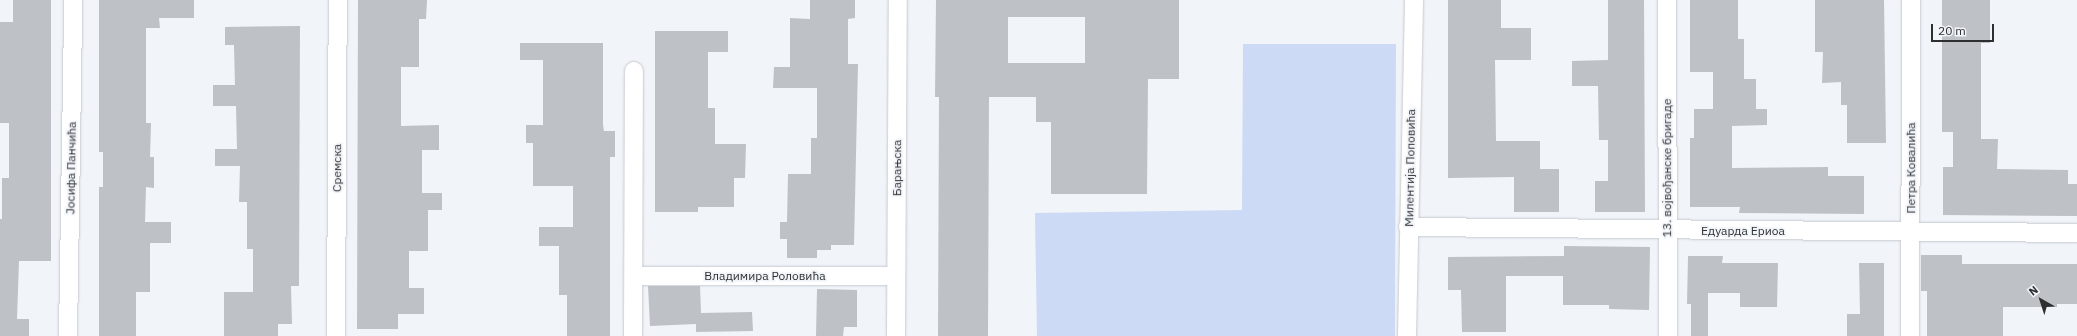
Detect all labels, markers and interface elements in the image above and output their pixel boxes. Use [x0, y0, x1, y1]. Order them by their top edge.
scale bar [1933, 16, 1996, 42]
text: 20 m [1938, 23, 1966, 38]
street label: 13. војвођанске бригаде [1660, 99, 1674, 237]
street label: Милентија Поповића [1402, 109, 1418, 227]
street label: Јосифа Панчића [63, 122, 79, 214]
street label: Петра Ковалића [1904, 122, 1918, 214]
street label: Барањска [890, 140, 904, 196]
street label: Сремска [330, 144, 344, 192]
street label: Едуарда Ериоа [1701, 224, 1785, 238]
street label: Владимира Роловића [704, 269, 826, 283]
north arrow [2021, 280, 2061, 320]
text: N [2026, 283, 2041, 299]

